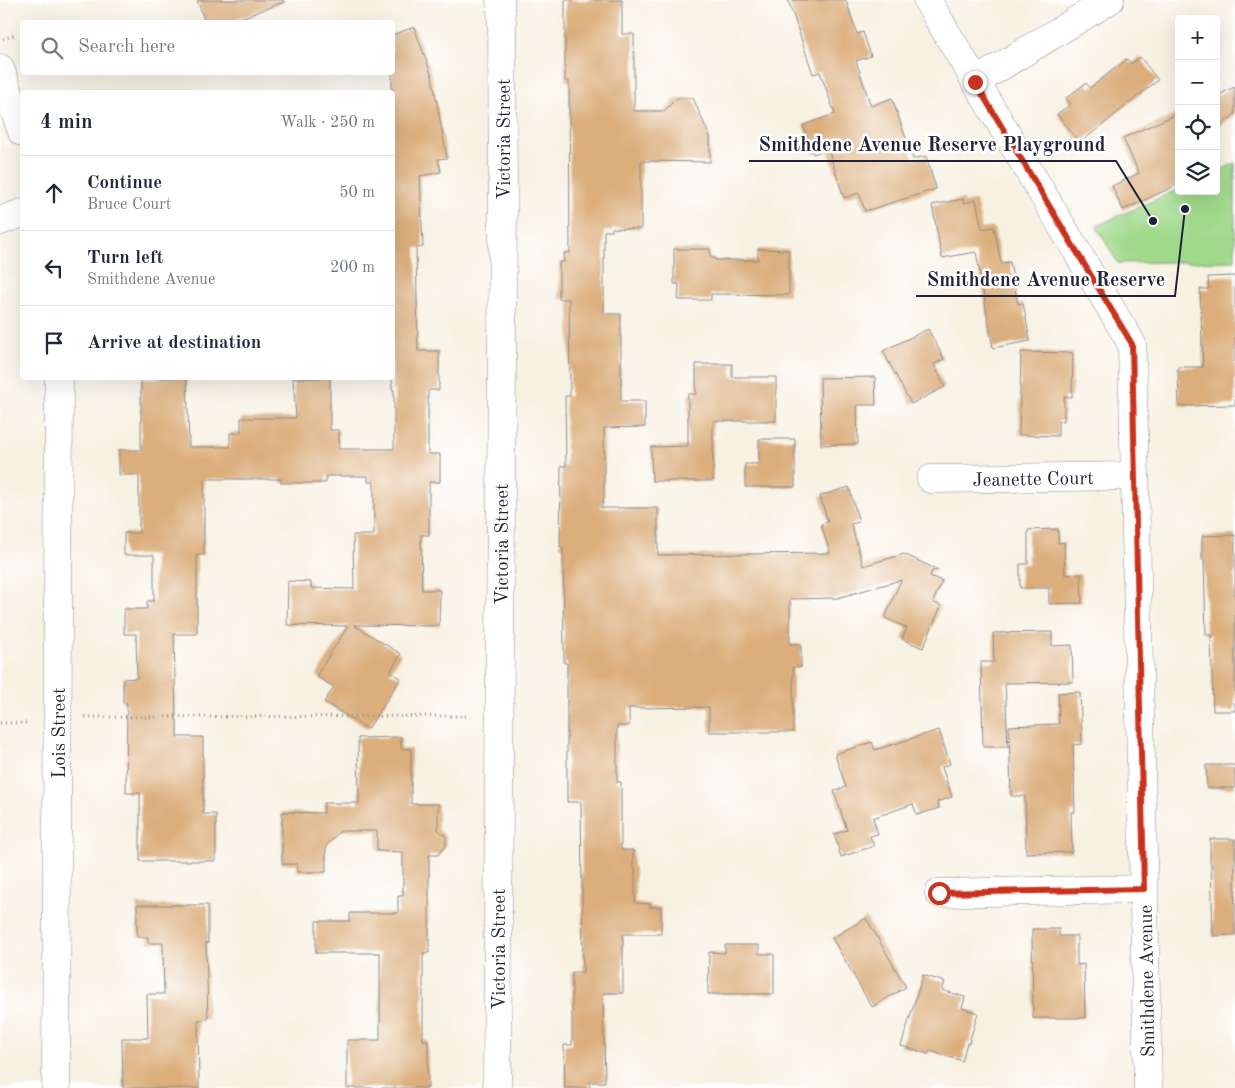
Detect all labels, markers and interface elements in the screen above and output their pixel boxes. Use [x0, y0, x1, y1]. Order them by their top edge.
map controls [1175, 15, 1220, 195]
button: + [1175, 15, 1220, 60]
search box [20, 20, 395, 75]
icon: search [38, 34, 66, 62]
text: Search here [78, 38, 175, 57]
button: − [1175, 60, 1220, 105]
route end [964, 71, 987, 94]
street label: Victoria Street [496, 78, 515, 200]
button: locate [1175, 105, 1220, 150]
text: 4 min [40, 112, 93, 133]
text: Walk · 250 m [280, 115, 375, 131]
callout: Smithdene Avenue Reserve Playground [749, 126, 1116, 161]
text: Smithdene Avenue Reserve Playground [759, 136, 1106, 156]
button: layers [1175, 150, 1220, 195]
text: Continue [87, 174, 162, 193]
icon: ahead [40, 179, 68, 207]
text: 50 m [339, 185, 375, 201]
text: Bruce Court [87, 197, 171, 213]
text: Turn left [87, 249, 164, 268]
icon: left [40, 254, 68, 282]
text: 200 m [330, 260, 375, 276]
callout: Smithdene Avenue Reserve [916, 261, 1175, 296]
text: Smithdene Avenue Reserve [927, 271, 1165, 291]
text: Smithdene Avenue [87, 272, 215, 288]
icon: arrive [40, 329, 68, 357]
text: Arrive at destination [87, 334, 261, 353]
street label: Jeanette Court [972, 470, 1094, 491]
street label: Victoria Street [494, 483, 513, 605]
street label: Lois Street [51, 687, 70, 779]
route start [928, 882, 951, 905]
street label: Victoria Street [491, 888, 510, 1010]
street label: Smithdene Avenue [1138, 905, 1159, 1057]

